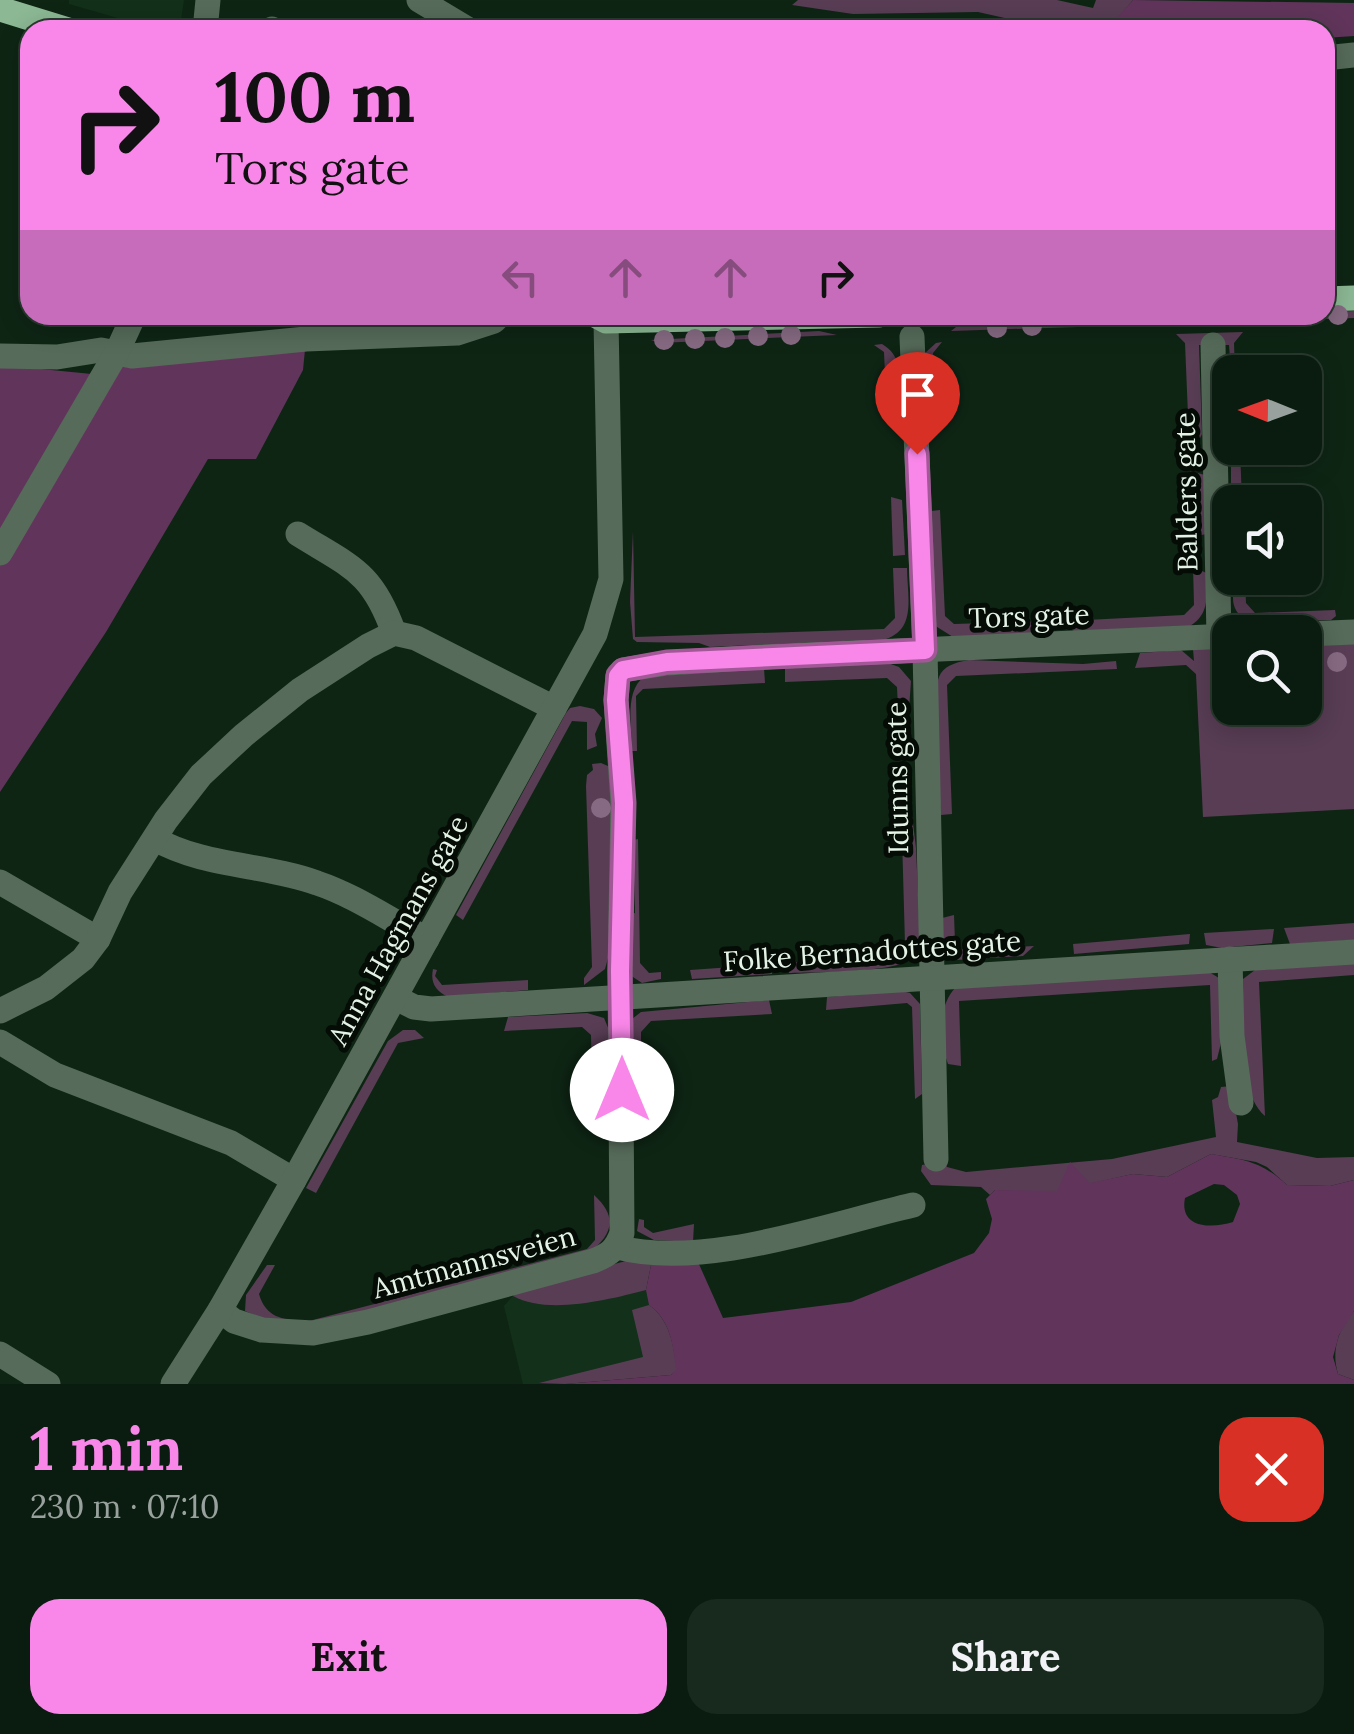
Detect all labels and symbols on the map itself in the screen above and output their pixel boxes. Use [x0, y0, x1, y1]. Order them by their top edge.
pin [875, 352, 960, 455]
north arrow [1212, 355, 1322, 465]
street label: Balders gate [1167, 412, 1205, 572]
street label: Tors gate [968, 596, 1090, 636]
street label: Idunns gate [878, 702, 916, 854]
street label: Anna Hagmans gate [319, 809, 476, 1052]
street label: Folke Bernadottes gate [722, 923, 1022, 979]
position arrow [570, 1038, 674, 1142]
street label: Amtmannsveien [368, 1218, 580, 1307]

